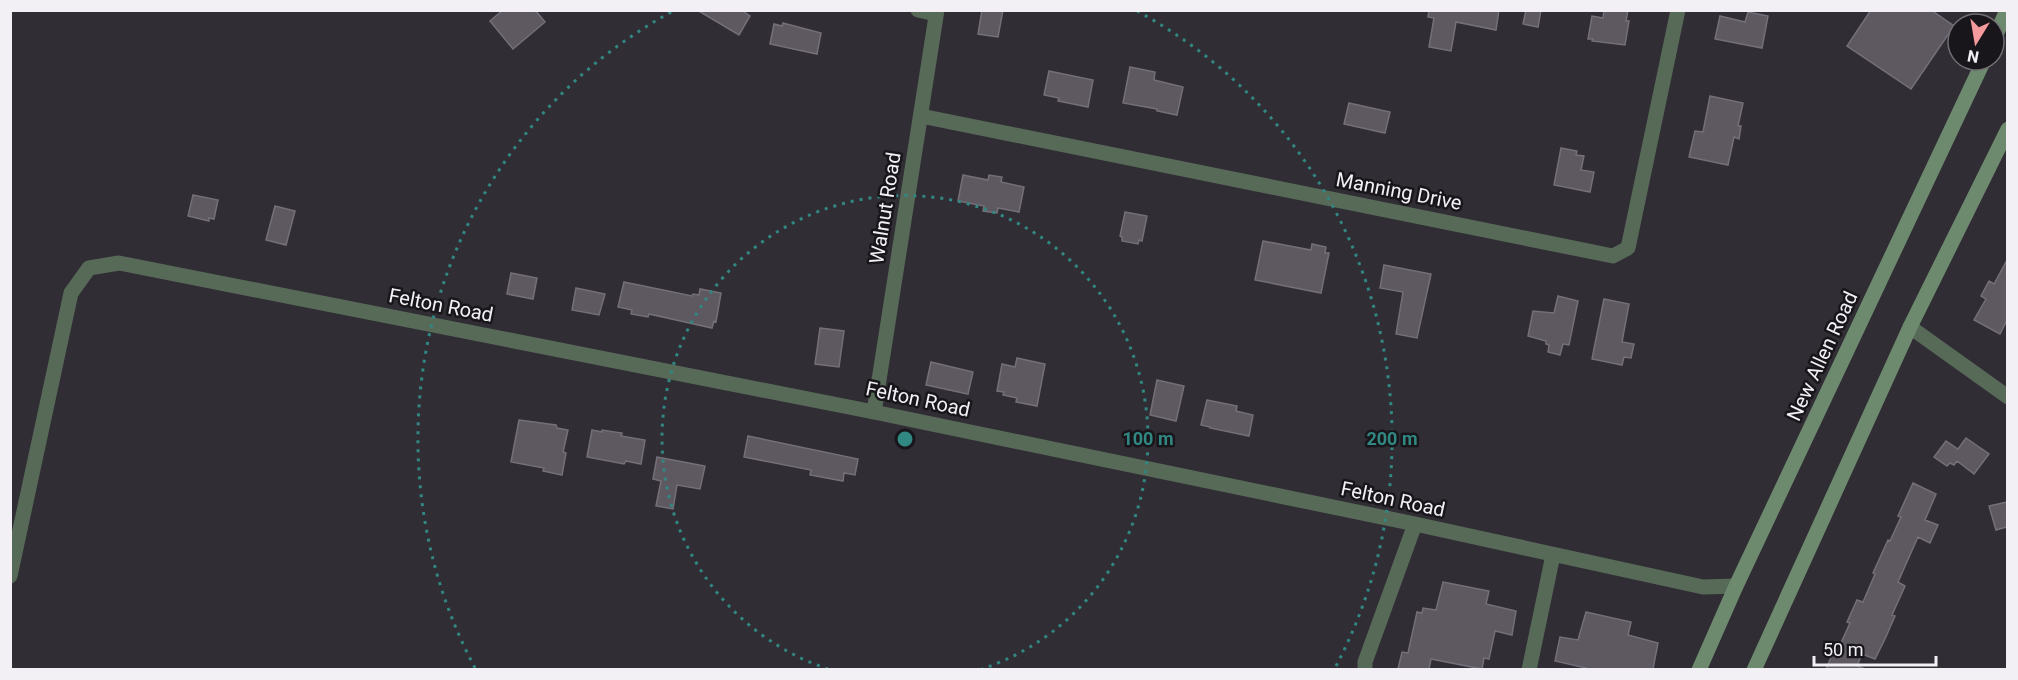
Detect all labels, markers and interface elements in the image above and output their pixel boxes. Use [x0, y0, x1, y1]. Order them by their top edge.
north arrow [1946, 12, 2006, 72]
text: N [1966, 46, 1981, 67]
street label: Walnut Road [864, 150, 906, 266]
street label: Manning Drive [1334, 167, 1464, 215]
street label: Felton Road [387, 283, 495, 327]
street label: New Allen Road [1782, 287, 1862, 425]
street label: Felton Road [864, 376, 972, 422]
text: 100 m [1122, 428, 1174, 449]
text: 200 m [1366, 428, 1418, 449]
centre of rings [895, 429, 915, 449]
street label: Felton Road [1339, 476, 1447, 522]
scale bar [1814, 629, 1936, 667]
text: 50 m [1823, 639, 1863, 660]

